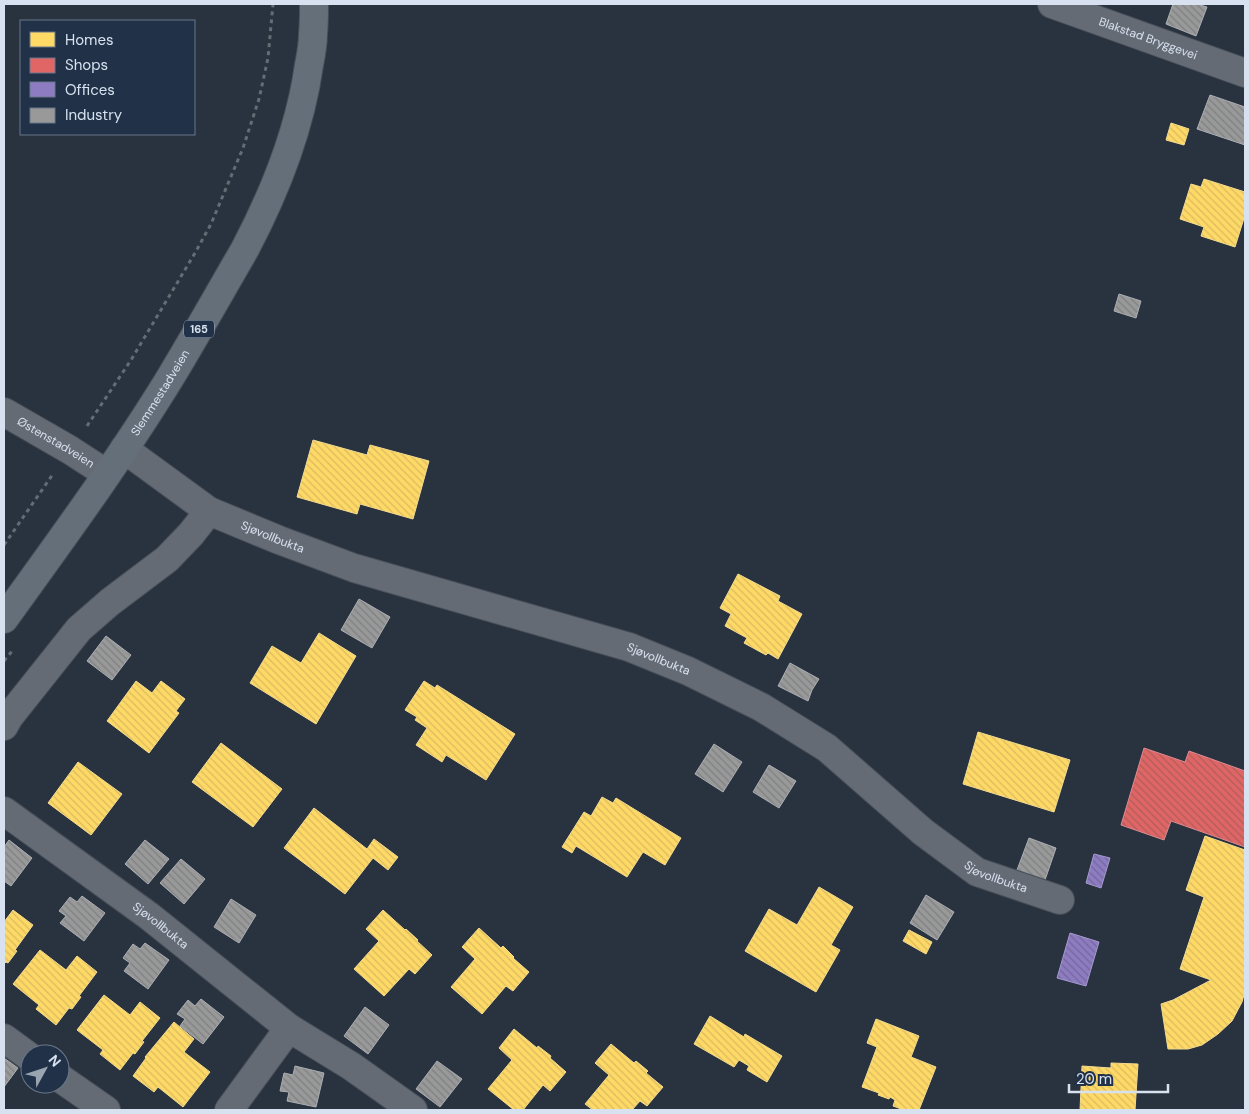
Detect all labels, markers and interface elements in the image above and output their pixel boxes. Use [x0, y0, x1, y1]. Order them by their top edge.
street label: Blakstad Bryggevei [1097, 13, 1200, 63]
legend [20, 20, 195, 135]
text: Homes [65, 30, 114, 50]
text: Shops [65, 55, 108, 75]
text: Offices [65, 80, 115, 100]
text: Industry [65, 105, 123, 125]
road number: 165 [184, 320, 214, 338]
street label: Slemmestadveien [127, 347, 193, 439]
street label: Østenstadveien [14, 413, 98, 472]
street label: Sjøvollbukta [239, 517, 307, 557]
street label: Sjøvollbukta [624, 639, 693, 679]
street label: Sjøvollbukta [961, 857, 1030, 896]
street label: Sjøvollbukta [129, 899, 192, 953]
north arrow [20, 1044, 70, 1094]
text: N [45, 1051, 65, 1070]
scale bar [1069, 1062, 1168, 1094]
text: 20 m [1076, 1069, 1112, 1089]

